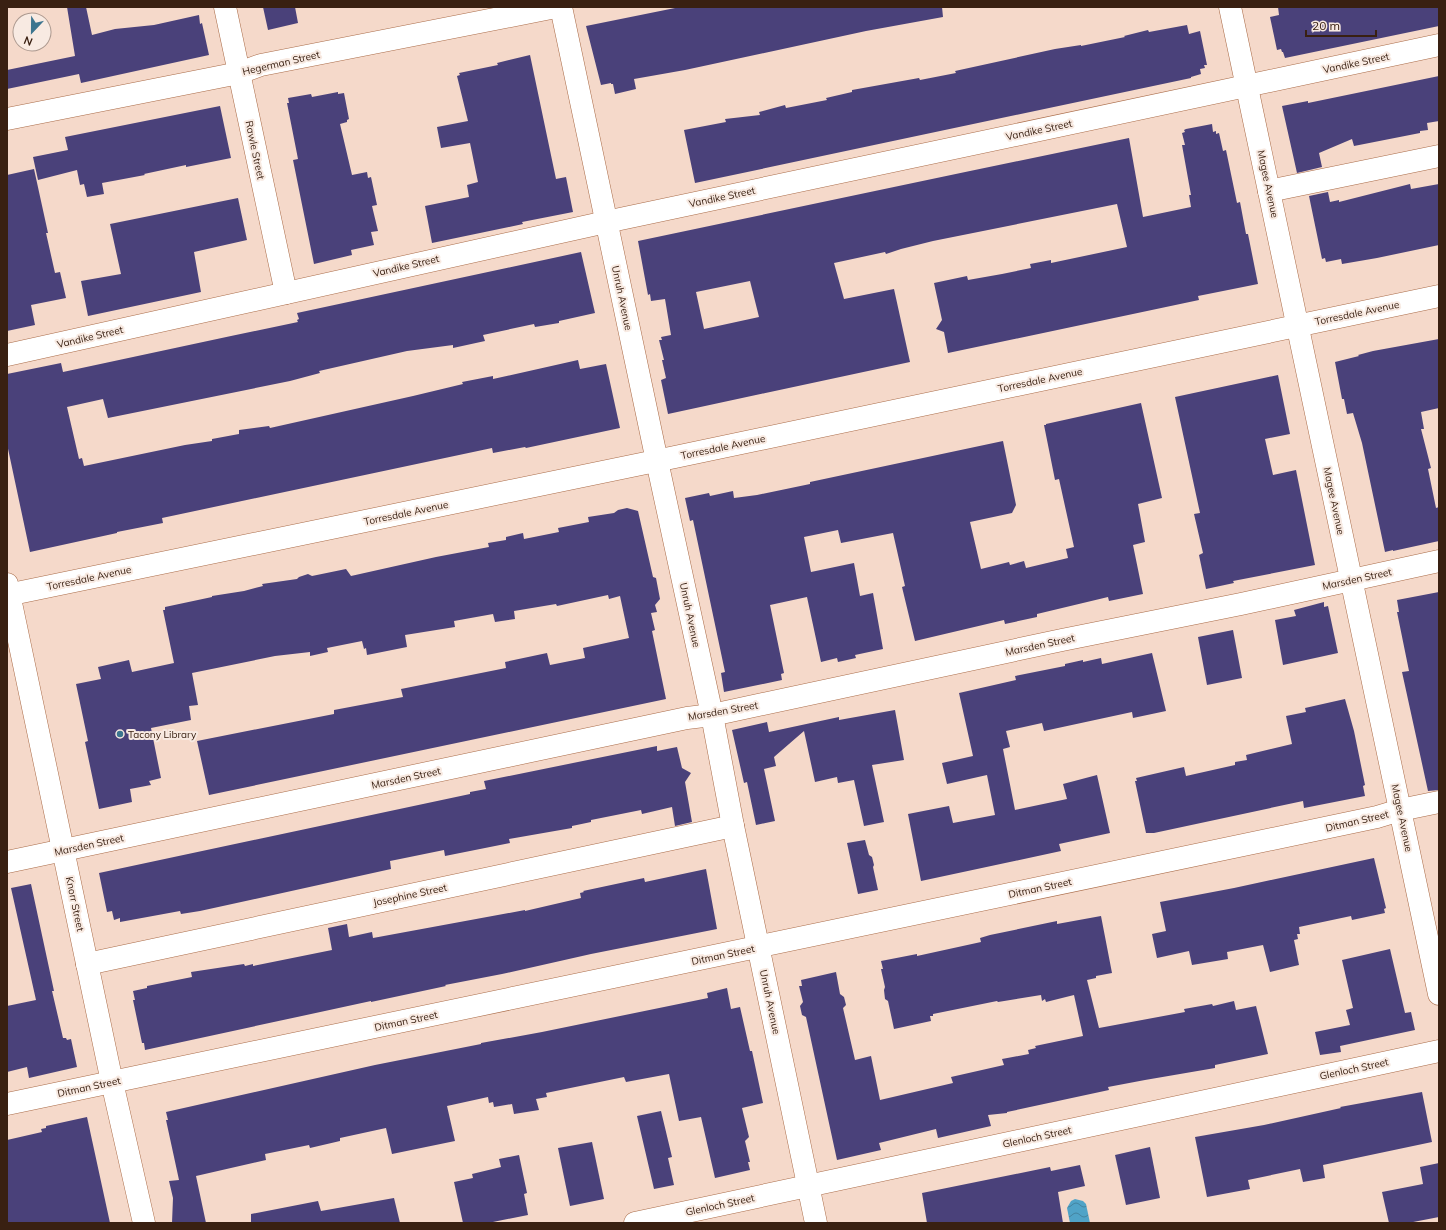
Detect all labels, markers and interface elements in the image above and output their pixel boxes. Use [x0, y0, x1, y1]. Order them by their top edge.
north arrow [12, 12, 52, 52]
scale bar [1306, 12, 1376, 38]
text: 20 m [1312, 18, 1340, 33]
text: N [22, 33, 35, 49]
street label: Hegerman Street [241, 48, 321, 78]
street label: Vandike Street [1322, 50, 1391, 76]
street label: Vandike Street [1005, 117, 1074, 143]
street label: Rawle Street [242, 119, 268, 181]
street label: Magee Avenue [1254, 149, 1282, 219]
street label: Vandike Street [688, 184, 757, 210]
street label: Vandike Street [372, 252, 441, 280]
street label: Unruh Avenue [609, 264, 635, 332]
street label: Torresdale Avenue [1314, 298, 1400, 328]
street label: Vandike Street [56, 323, 125, 351]
street label: Torresdale Avenue [997, 365, 1083, 395]
street label: Torresdale Avenue [680, 432, 766, 462]
street label: Magee Avenue [1320, 466, 1348, 536]
street label: Torresdale Avenue [363, 498, 449, 528]
street label: Torresdale Avenue [46, 563, 132, 593]
street label: Marsden Street [1321, 565, 1393, 593]
street label: Unruh Avenue [677, 581, 703, 649]
street label: Marsden Street [1004, 631, 1076, 659]
street label: Marsden Street [687, 698, 759, 724]
place label: Tacony Library [128, 728, 197, 741]
marker: Tacony Library [115, 729, 125, 739]
street label: Marsden Street [370, 764, 442, 792]
street label: Magee Avenue [1388, 783, 1416, 853]
street label: Ditman Street [1324, 807, 1390, 835]
street label: Marsden Street [53, 831, 125, 859]
street label: Ditman Street [1007, 875, 1073, 901]
street label: Knorr Street [63, 876, 87, 933]
street label: Josephine Street [372, 881, 449, 909]
street label: Ditman Street [690, 942, 756, 968]
street label: Unruh Avenue [757, 968, 783, 1036]
street label: Ditman Street [373, 1008, 439, 1034]
street label: Glenloch Street [1318, 1055, 1390, 1083]
street label: Ditman Street [56, 1074, 122, 1100]
street label: Glenloch Street [1001, 1123, 1073, 1151]
street label: Glenloch Street [684, 1191, 756, 1219]

